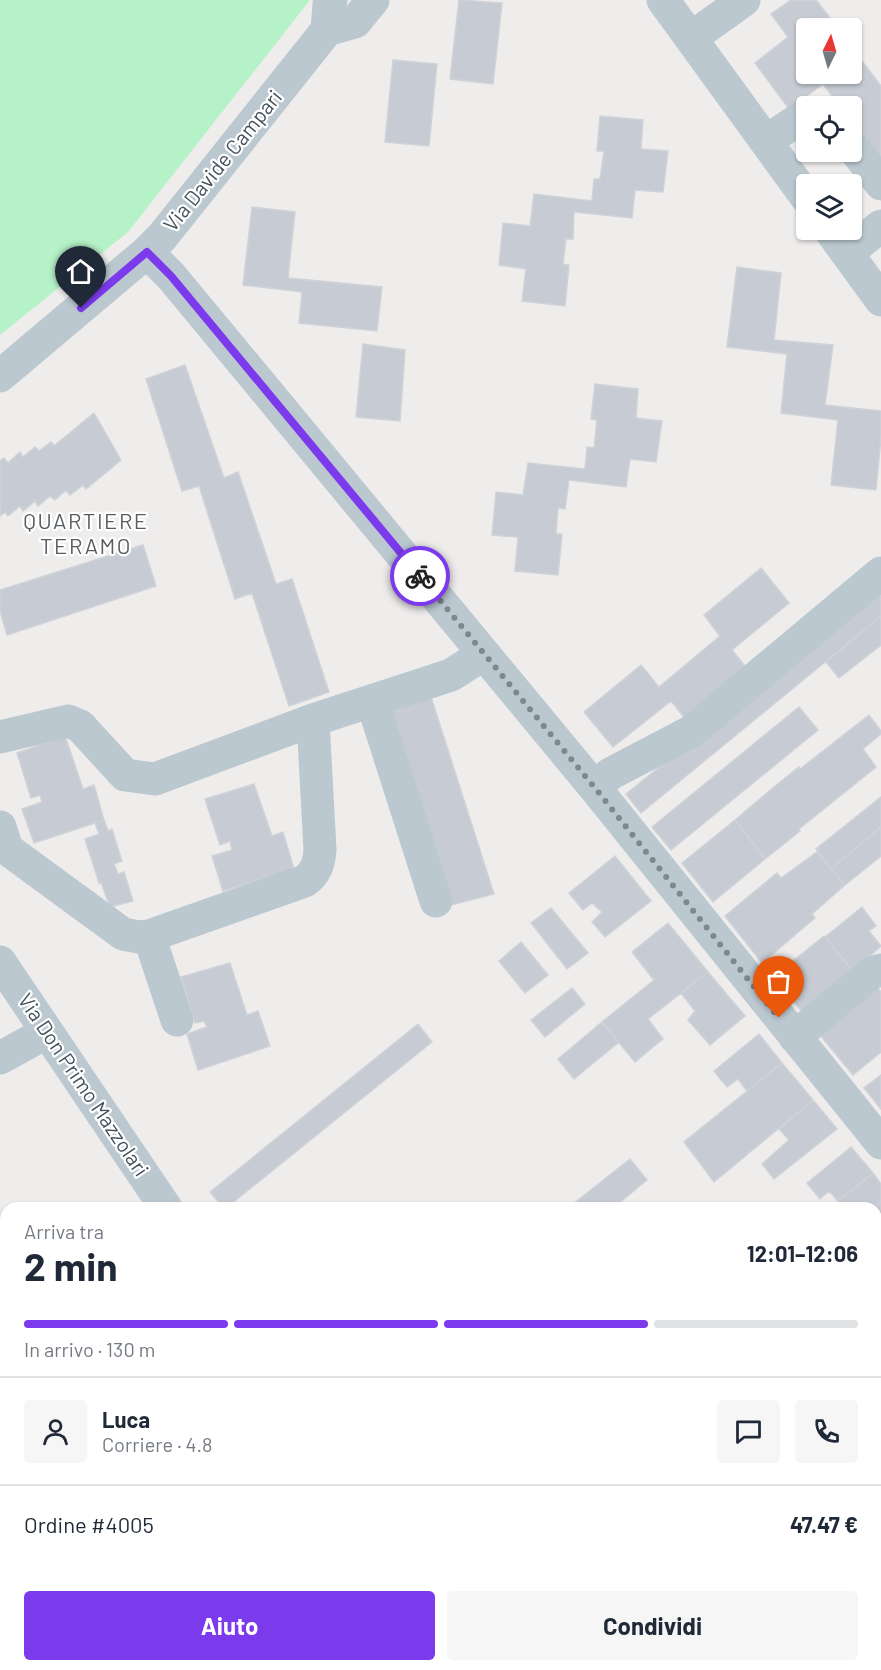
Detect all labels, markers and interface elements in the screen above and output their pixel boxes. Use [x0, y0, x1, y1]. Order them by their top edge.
north arrow [796, 18, 862, 84]
map controls [796, 18, 862, 240]
street label: Via Davide Campari [157, 84, 286, 236]
button: locate [796, 96, 862, 162]
button: layers [796, 174, 862, 240]
pin [55, 246, 106, 308]
icon: home [64, 255, 97, 288]
district label: QUARTIERE TERAMO [23, 507, 149, 558]
courier [390, 546, 450, 606]
icon: bike [404, 560, 437, 593]
pin [753, 956, 804, 1018]
icon: bag [762, 965, 795, 998]
street label: Via Don Primo Mazzolari [14, 988, 155, 1180]
text: Arriva tra [24, 1219, 104, 1243]
text: 12:01–12:06 [747, 1240, 858, 1266]
text: 2 min [24, 1242, 117, 1289]
text: In arrivo · 130 m [24, 1337, 155, 1361]
button: person [24, 1400, 87, 1463]
button: chat [717, 1400, 780, 1463]
button: phone [795, 1400, 858, 1463]
text: Luca [102, 1406, 150, 1432]
text: Corriere · 4.8 [102, 1432, 212, 1456]
text: Ordine #4005 [24, 1511, 154, 1537]
text: 47.47 € [790, 1511, 858, 1537]
button: Aiuto [24, 1591, 435, 1660]
button: Condividi [447, 1591, 858, 1660]

